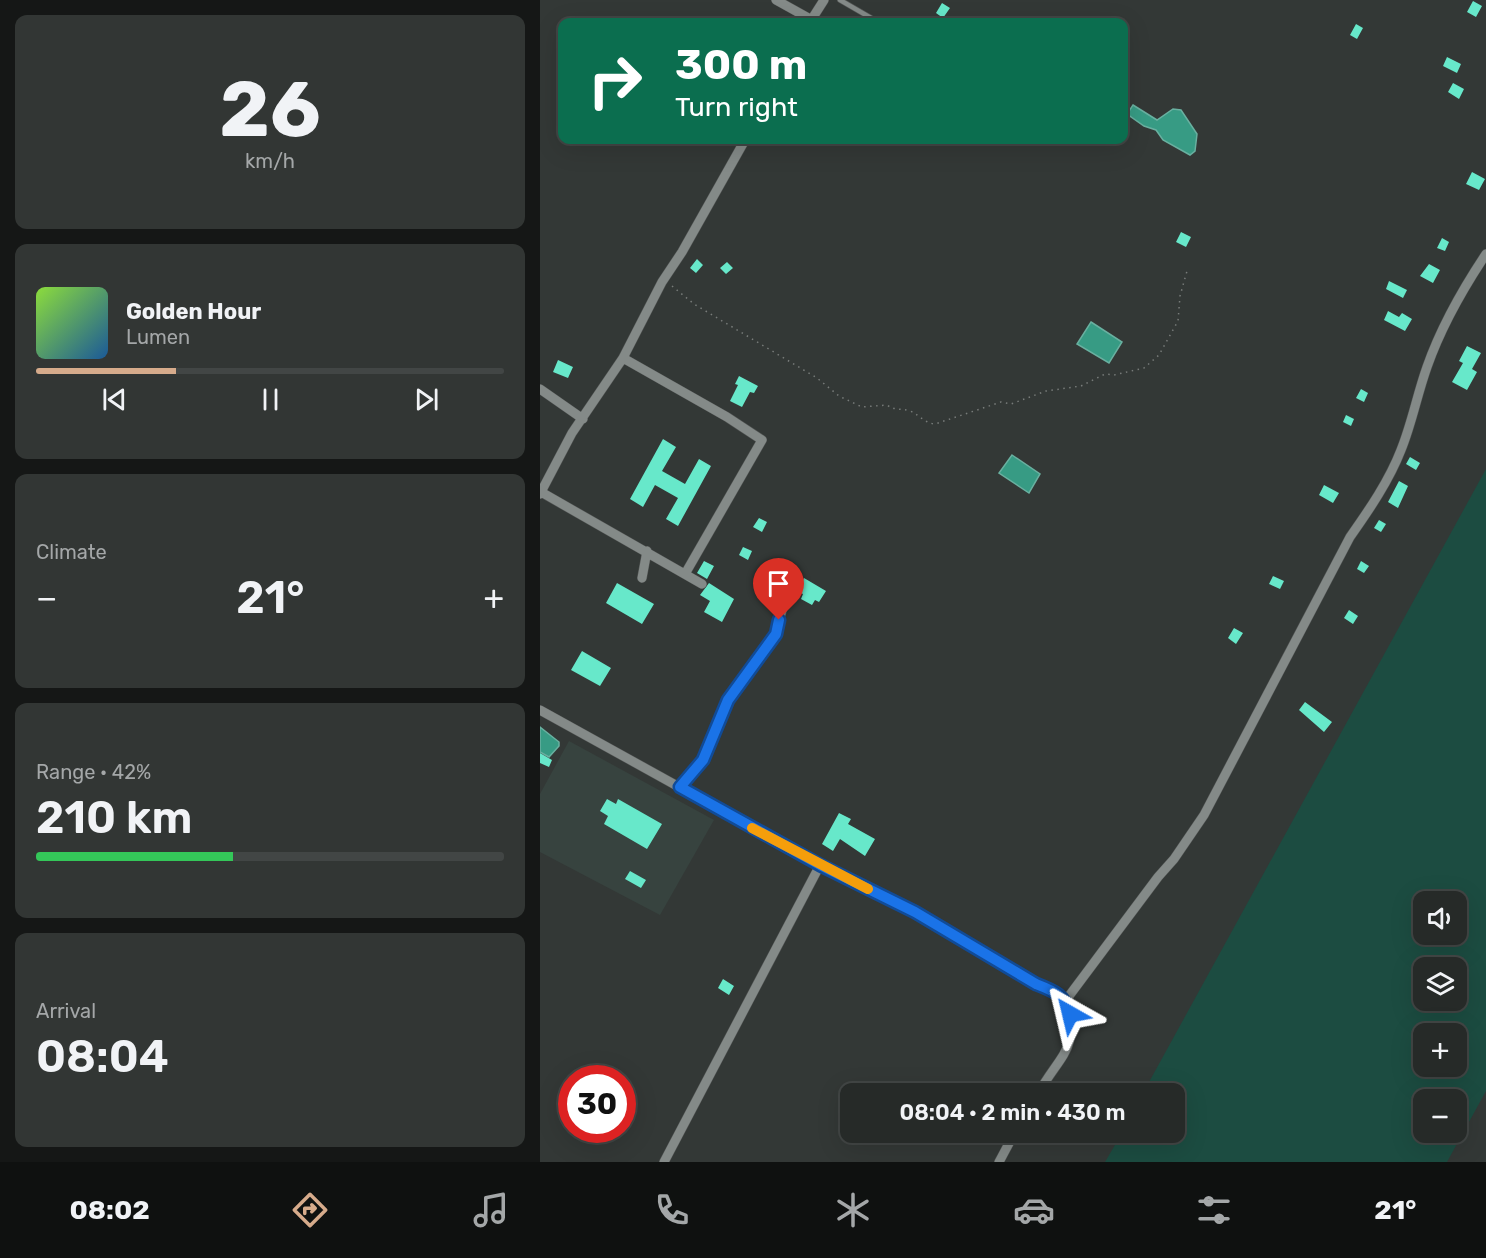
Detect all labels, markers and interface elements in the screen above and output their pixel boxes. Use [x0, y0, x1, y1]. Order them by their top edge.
text: 300 m [675, 40, 807, 90]
icon: right [576, 42, 654, 120]
text: 26 [219, 63, 321, 156]
text: Turn right [675, 91, 798, 123]
text: km/h [245, 149, 295, 173]
text: Golden Hour [126, 298, 261, 325]
text: Lumen [126, 325, 190, 349]
icon: previous [98, 383, 131, 416]
icon: pause [254, 383, 287, 416]
icon: next [410, 383, 443, 416]
text: Climate [36, 540, 107, 564]
pin [753, 558, 804, 620]
icon: arrive [762, 567, 795, 600]
text: 21° [236, 571, 305, 624]
text: − [36, 578, 57, 617]
text: + [483, 578, 504, 617]
text: Range · 42% [36, 760, 151, 784]
text: 210 km [36, 791, 193, 844]
map controls [1413, 891, 1467, 1143]
button: sound [1413, 891, 1467, 945]
button: layers [1413, 957, 1467, 1011]
position arrow [1038, 982, 1102, 1046]
text: Arrival [36, 999, 96, 1023]
button: + [1413, 1023, 1467, 1077]
text: 08:04 [36, 1030, 169, 1083]
speed limit sign: 30 [558, 1065, 636, 1143]
button: − [1413, 1089, 1467, 1143]
text: 08:04 · 2 min · 430 m [899, 1099, 1126, 1126]
icon: directions [289, 1189, 331, 1231]
icon: music [470, 1189, 512, 1231]
icon: phone [651, 1189, 693, 1231]
icon: climate [832, 1189, 874, 1231]
icon: car [1013, 1189, 1055, 1231]
icon: filters [1193, 1189, 1235, 1231]
text: 08:02 [69, 1194, 150, 1226]
text: 21° [1374, 1194, 1416, 1226]

